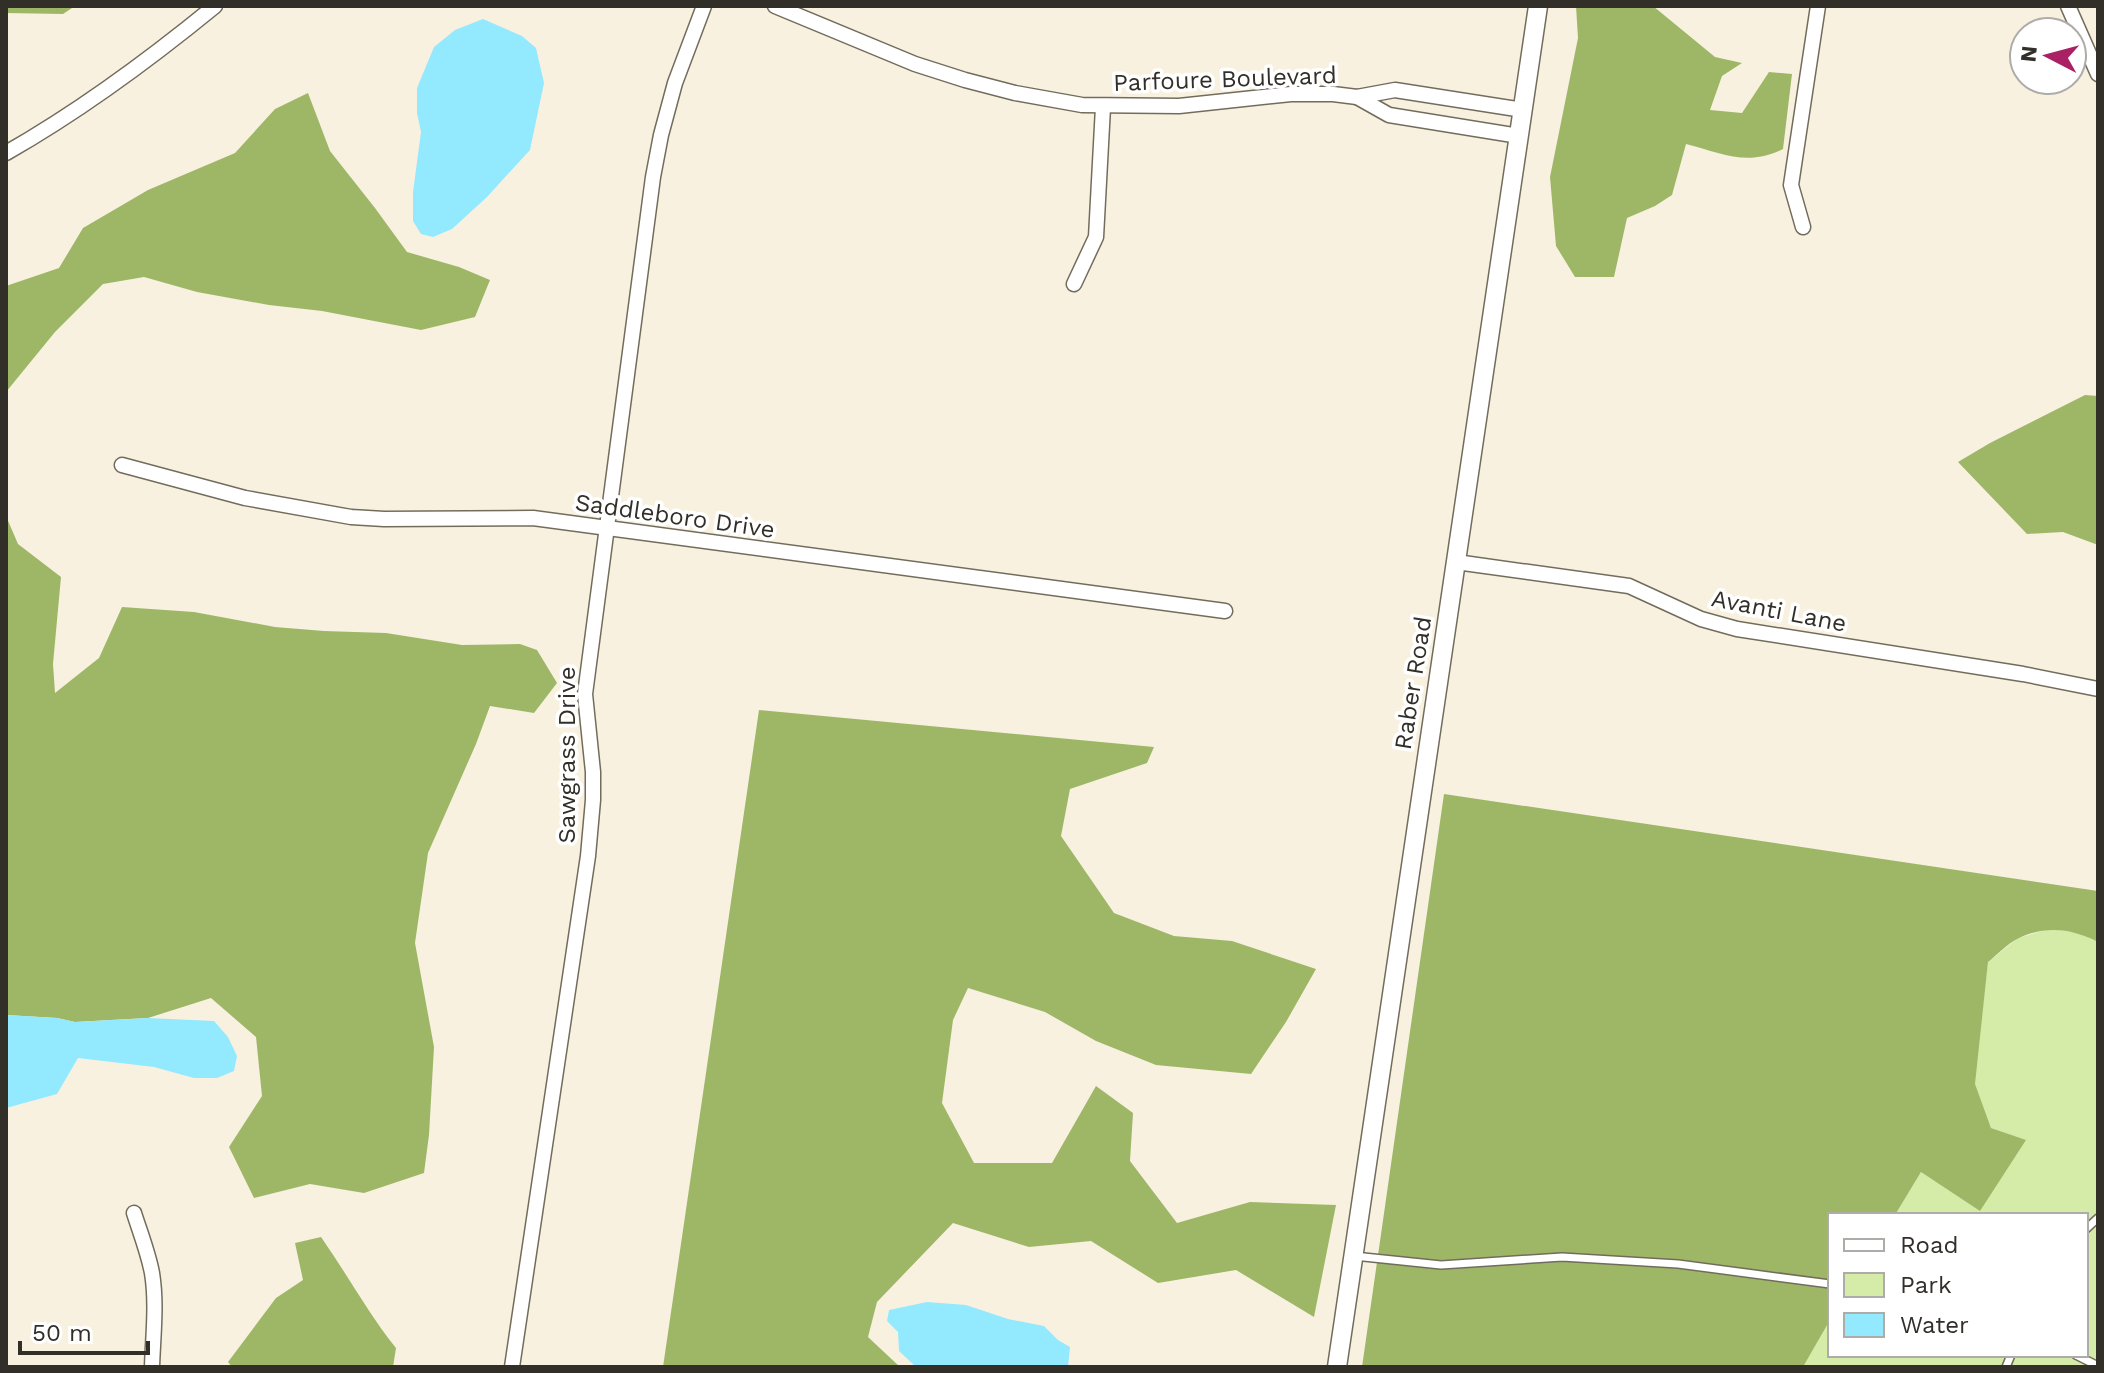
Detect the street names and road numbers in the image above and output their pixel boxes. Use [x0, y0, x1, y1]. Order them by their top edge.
street label: Parfoure Boulevard [1113, 61, 1337, 97]
street label: Saddleboro Drive [573, 488, 777, 544]
street label: Avanti Lane [1709, 584, 1849, 638]
street label: Raber Road [1389, 614, 1437, 752]
street label: Sawgrass Drive [553, 666, 581, 844]

